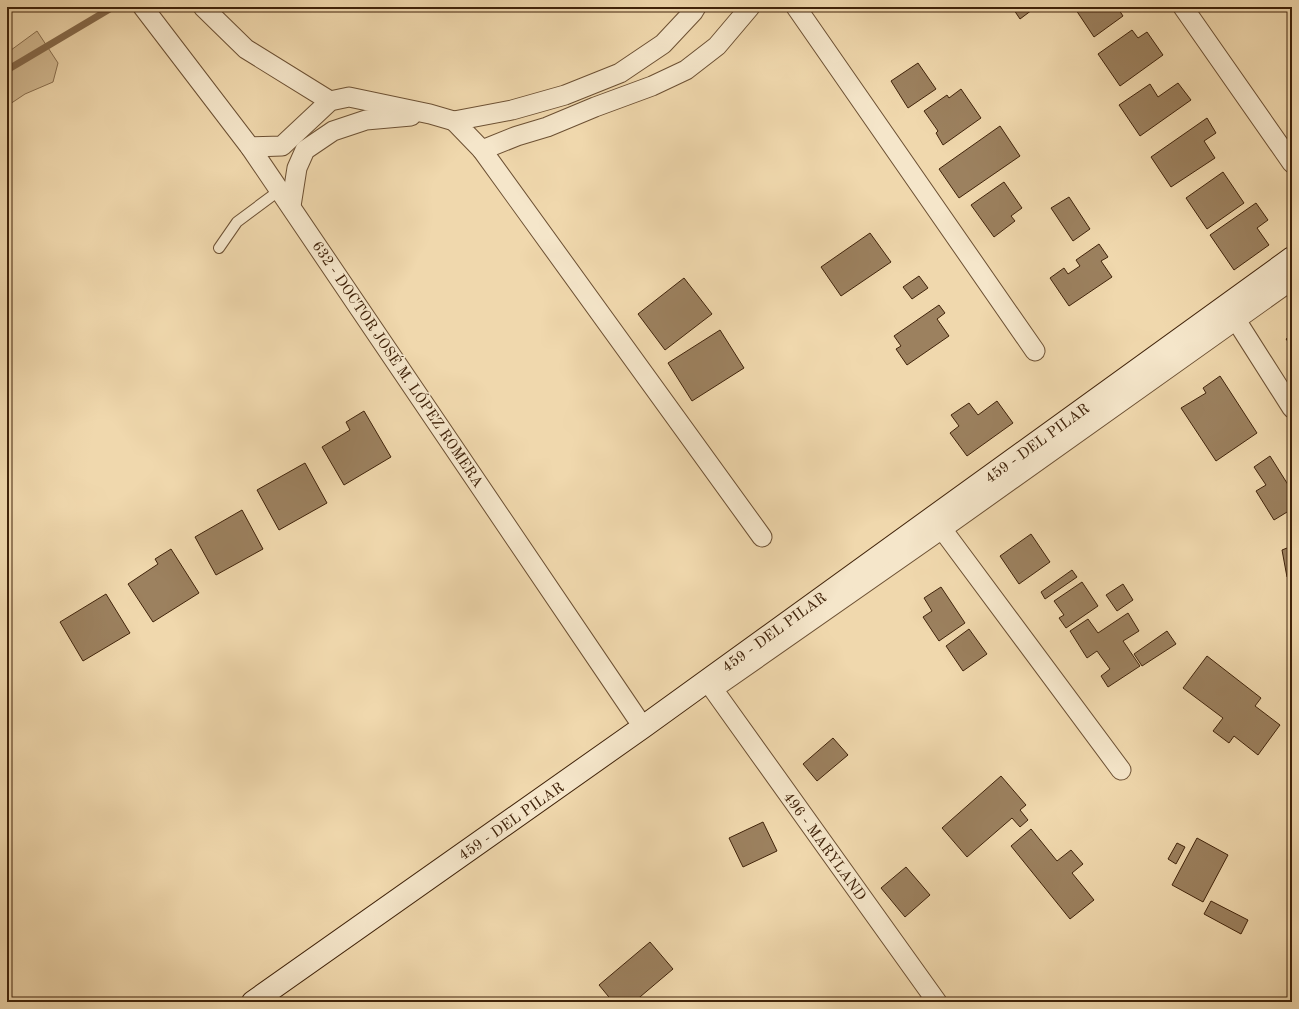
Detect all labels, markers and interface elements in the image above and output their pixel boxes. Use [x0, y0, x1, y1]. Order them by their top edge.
street label: 632 - DOCTOR JOSÉ M. LÓPEZ ROMERA [309, 237, 489, 491]
street label: 459 - DEL PILAR [983, 401, 1093, 487]
street label: 459 - DEL PILAR [720, 590, 830, 676]
street label: 459 - DEL PILAR [456, 780, 567, 864]
street label: 496 - MARYLAND [780, 790, 868, 904]

